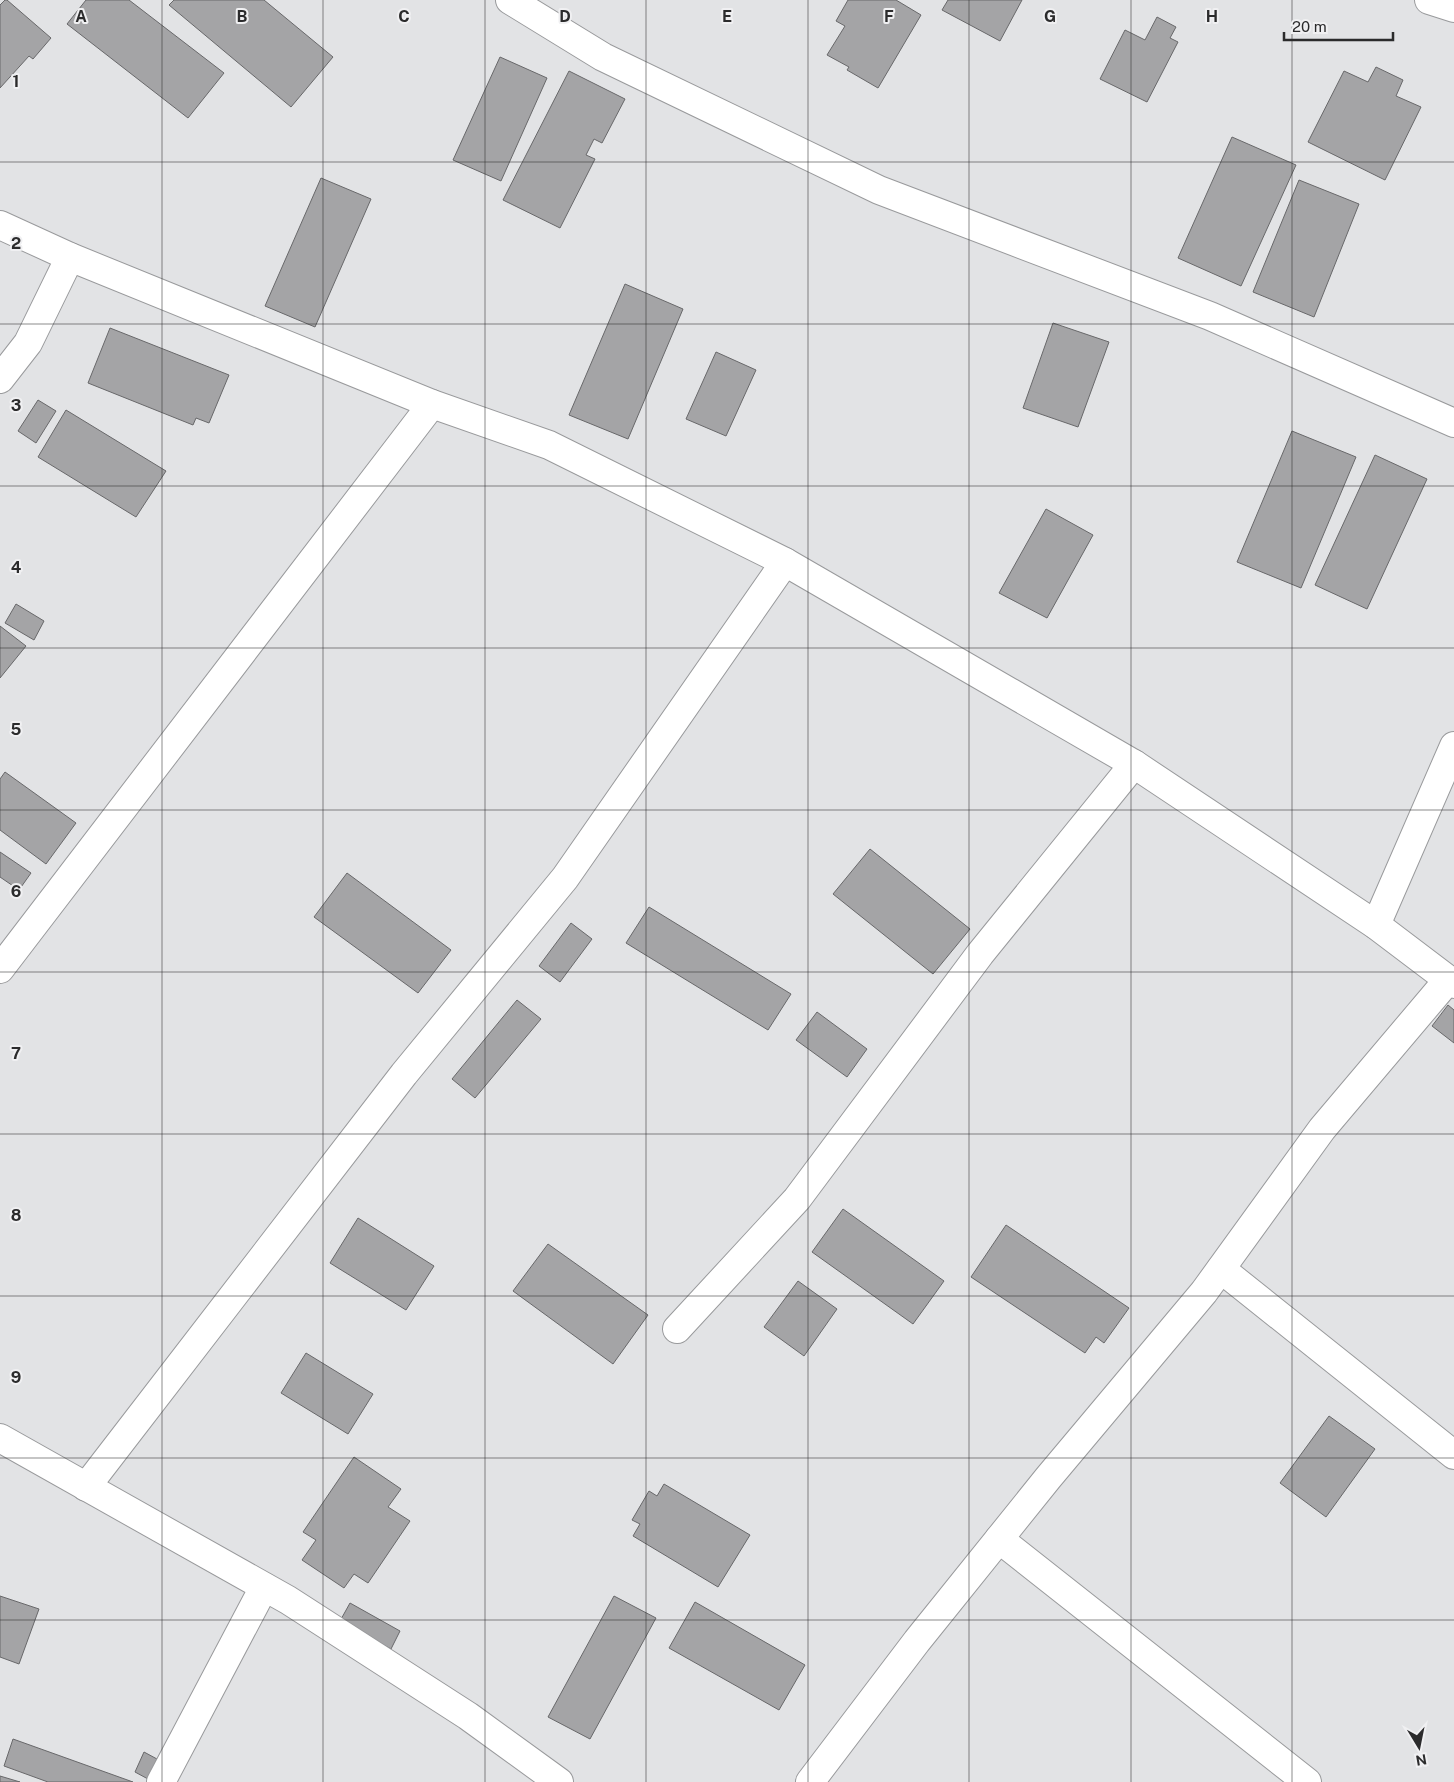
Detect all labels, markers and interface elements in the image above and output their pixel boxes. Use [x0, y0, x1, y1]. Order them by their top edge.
text: A [75, 7, 87, 26]
text: B [237, 7, 248, 26]
text: C [398, 7, 410, 26]
text: D [559, 7, 571, 26]
text: E [722, 7, 732, 26]
text: F [884, 7, 894, 26]
text: G [1044, 7, 1056, 26]
text: H [1206, 7, 1218, 26]
scale bar [1284, 10, 1393, 42]
text: 20 m [1292, 18, 1327, 35]
text: 1 [13, 72, 19, 91]
text: 2 [11, 234, 21, 253]
text: 3 [11, 396, 21, 415]
text: 4 [11, 558, 22, 577]
text: 5 [11, 720, 22, 739]
text: 6 [11, 882, 21, 901]
text: 7 [11, 1044, 21, 1063]
text: 8 [11, 1206, 22, 1225]
text: 9 [11, 1368, 21, 1387]
north arrow [1394, 1722, 1444, 1772]
text: N [1414, 1751, 1428, 1769]

